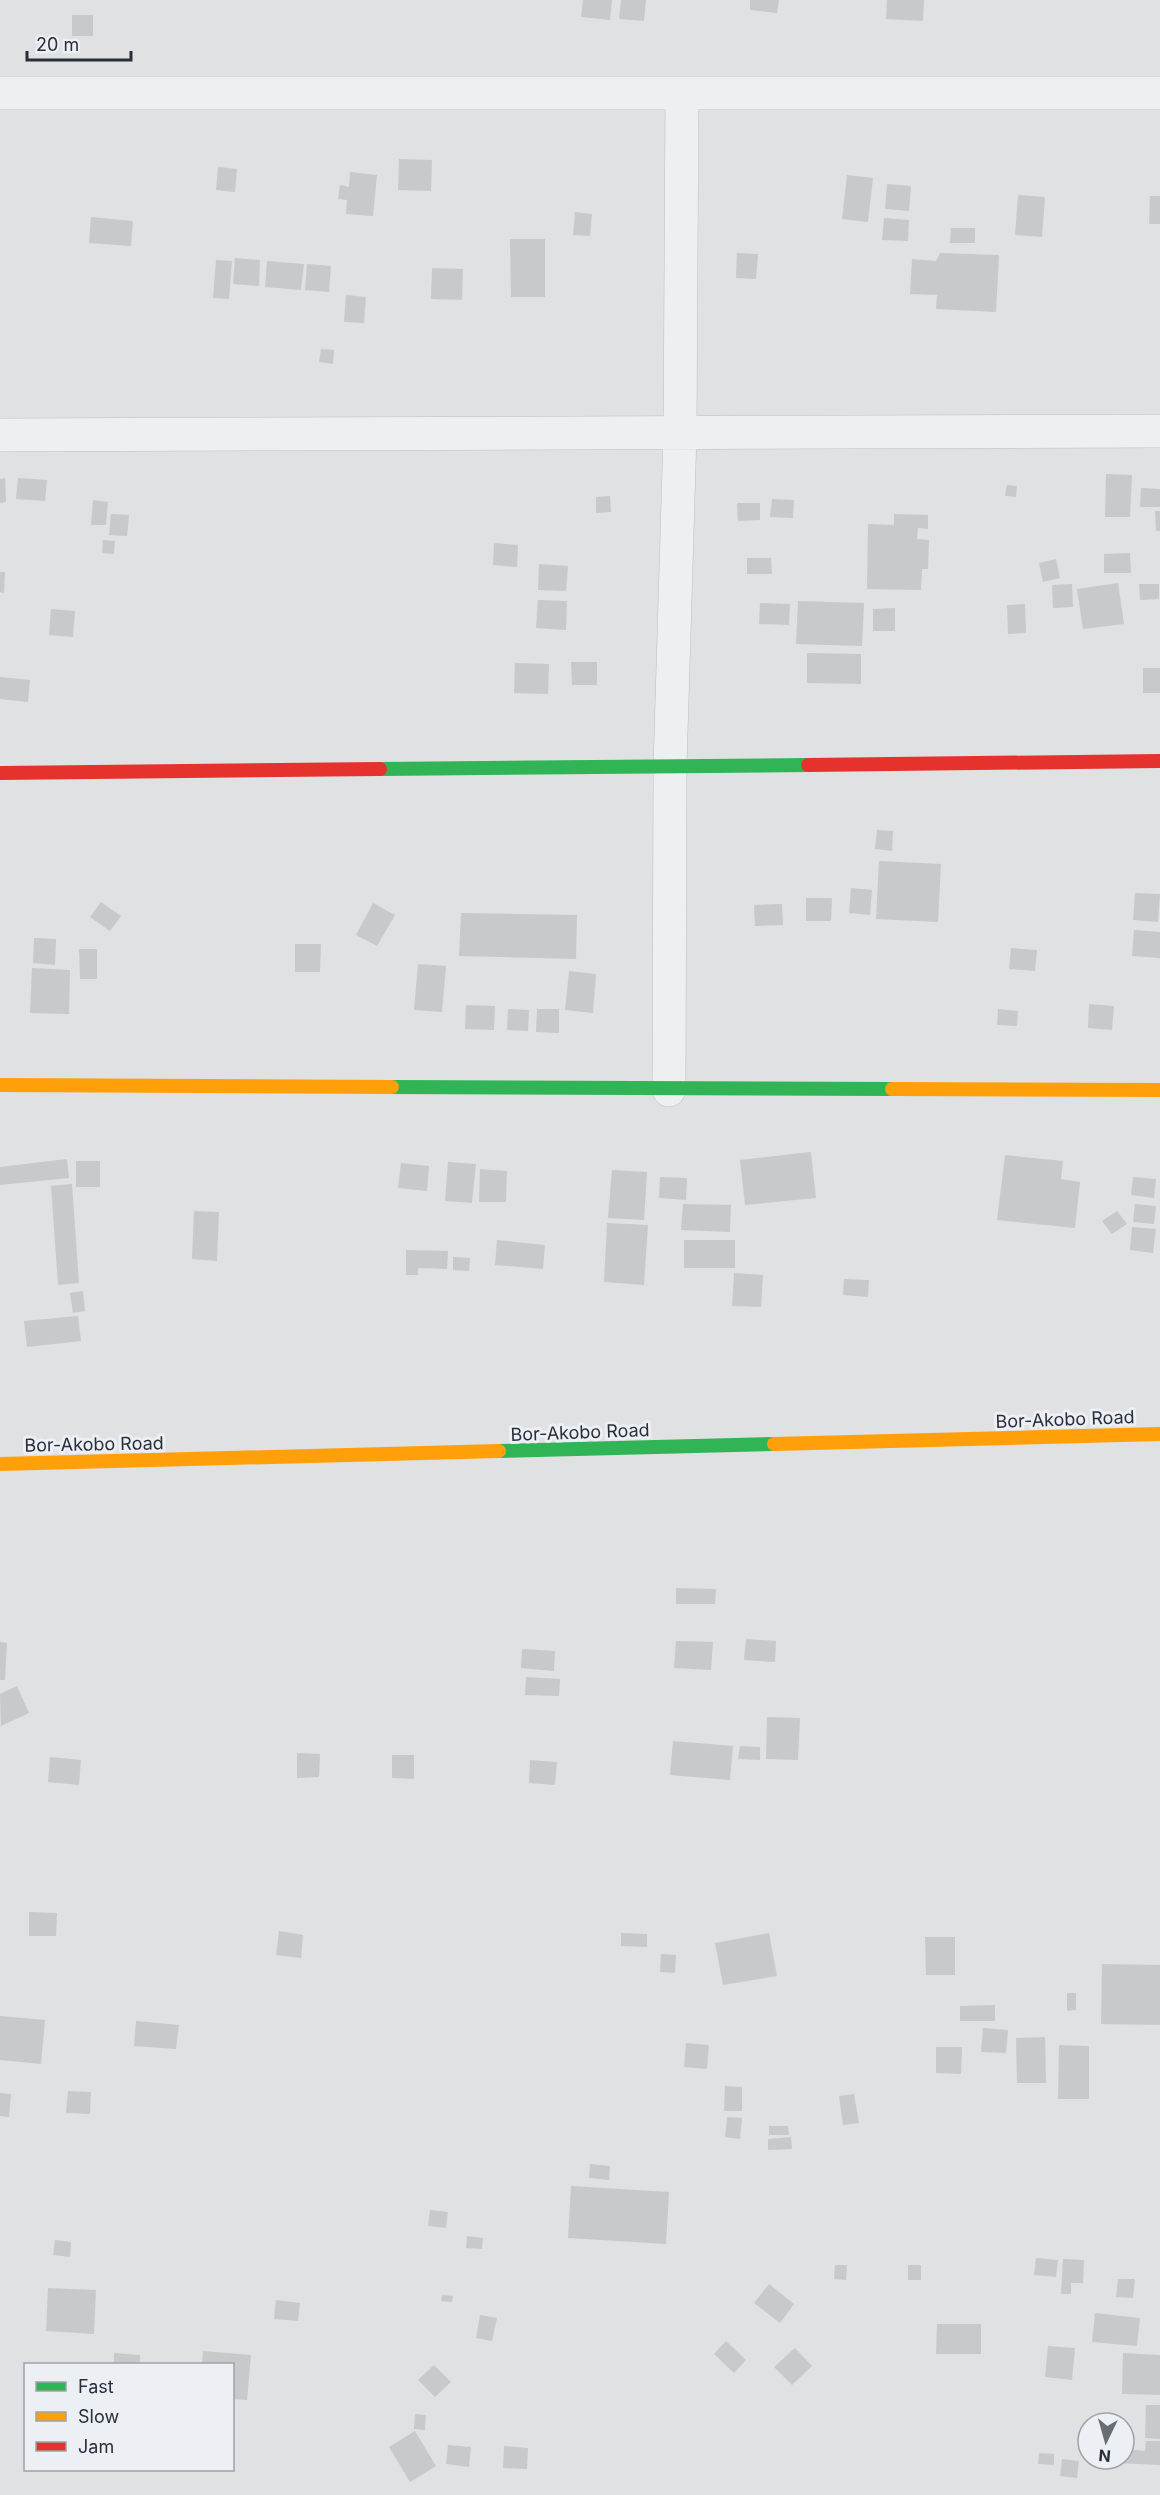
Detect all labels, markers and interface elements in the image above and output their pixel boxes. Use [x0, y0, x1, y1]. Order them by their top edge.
scale bar [27, 24, 130, 62]
text: 20 m [36, 34, 79, 55]
street label: Bor-Akobo Road [995, 1406, 1135, 1432]
street label: Bor-Akobo Road [510, 1419, 650, 1445]
street label: Bor-Akobo Road [24, 1432, 164, 1456]
legend [24, 2363, 234, 2471]
text: Fast [78, 2376, 114, 2397]
text: Slow [78, 2406, 119, 2427]
north arrow [1076, 2411, 1136, 2471]
text: Jam [78, 2436, 114, 2457]
text: N [1098, 2445, 1112, 2466]

